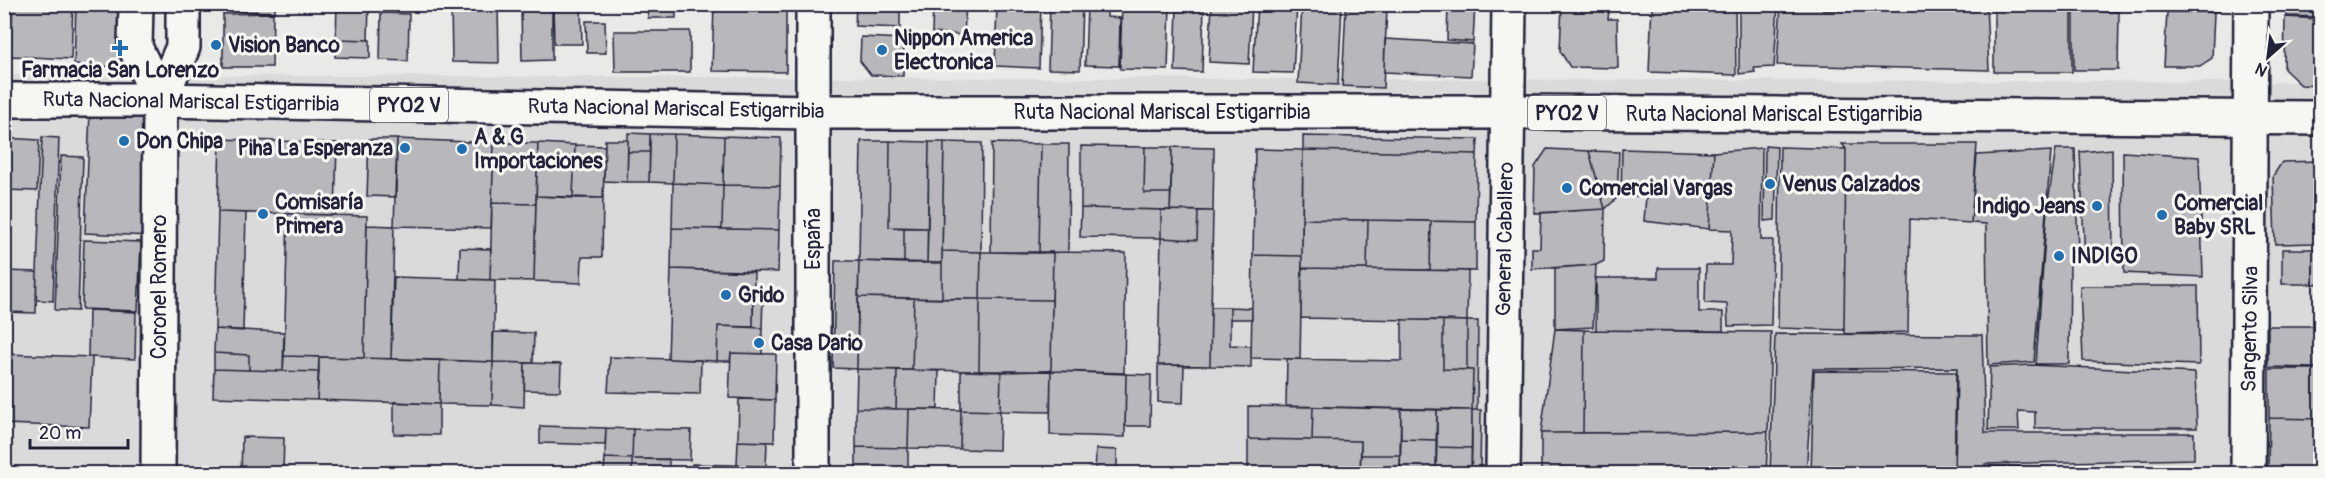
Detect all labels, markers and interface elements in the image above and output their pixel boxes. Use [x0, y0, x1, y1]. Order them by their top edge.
place label: Nippon America Electronica [894, 25, 1033, 76]
north arrow [2238, 27, 2298, 87]
place label: Vision Banco [228, 32, 341, 59]
marker: Vision Banco [209, 38, 223, 52]
marker: Farmacia San Lorenzo [113, 41, 127, 55]
marker: Nippon America Electronica [875, 43, 889, 57]
place label: Farmacia San Lorenzo [21, 57, 220, 84]
text: N [2252, 58, 2271, 81]
street label: Ruta Nacional Mariscal Estigarribia [42, 86, 340, 118]
road number: PY02 V [370, 88, 448, 122]
street label: Ruta Nacional Mariscal Estigarribia [527, 93, 825, 125]
road number: PY02 V [1528, 96, 1606, 130]
street label: Ruta Nacional Mariscal Estigarribia [1013, 99, 1311, 126]
street label: Ruta Nacional Mariscal Estigarribia [1625, 101, 1923, 128]
place label: A & G Importaciones [474, 124, 603, 175]
place label: Don Chipa [136, 128, 223, 155]
marker: Don Chipa [117, 134, 131, 148]
place label: Piha La Esperanza [238, 135, 393, 162]
marker: Piha La Esperanza [398, 141, 412, 155]
marker: A & G Importaciones [455, 142, 469, 156]
street label: General Caballero [1490, 162, 1520, 316]
place label: Venus Calzados [1782, 171, 1920, 198]
place label: Comercial Vargas [1579, 175, 1733, 202]
marker: Venus Calzados [1763, 177, 1777, 191]
marker: Comercial Vargas [1560, 181, 1574, 195]
place label: Comisaría Primera [275, 189, 364, 240]
place label: Comercial Baby SRL [2174, 190, 2263, 241]
place label: Indigo Jeans [1976, 193, 2086, 220]
marker: Indigo Jeans [2090, 199, 2104, 213]
marker: Comisaría Primera [256, 207, 270, 221]
street label: España [800, 208, 827, 270]
marker: Comercial Baby SRL [2155, 208, 2169, 222]
street label: Coronel Romero [146, 215, 173, 359]
place label: INDIGO [2071, 243, 2137, 270]
marker: INDIGO [2052, 249, 2066, 263]
street label: Sargento Silva [2235, 266, 2265, 392]
place label: Grido [738, 282, 785, 309]
marker: Grido [719, 288, 733, 302]
place label: Casa Dario [771, 330, 864, 357]
marker: Casa Dario [752, 336, 766, 350]
scale bar [30, 412, 128, 450]
text: 20 m [39, 422, 81, 445]

